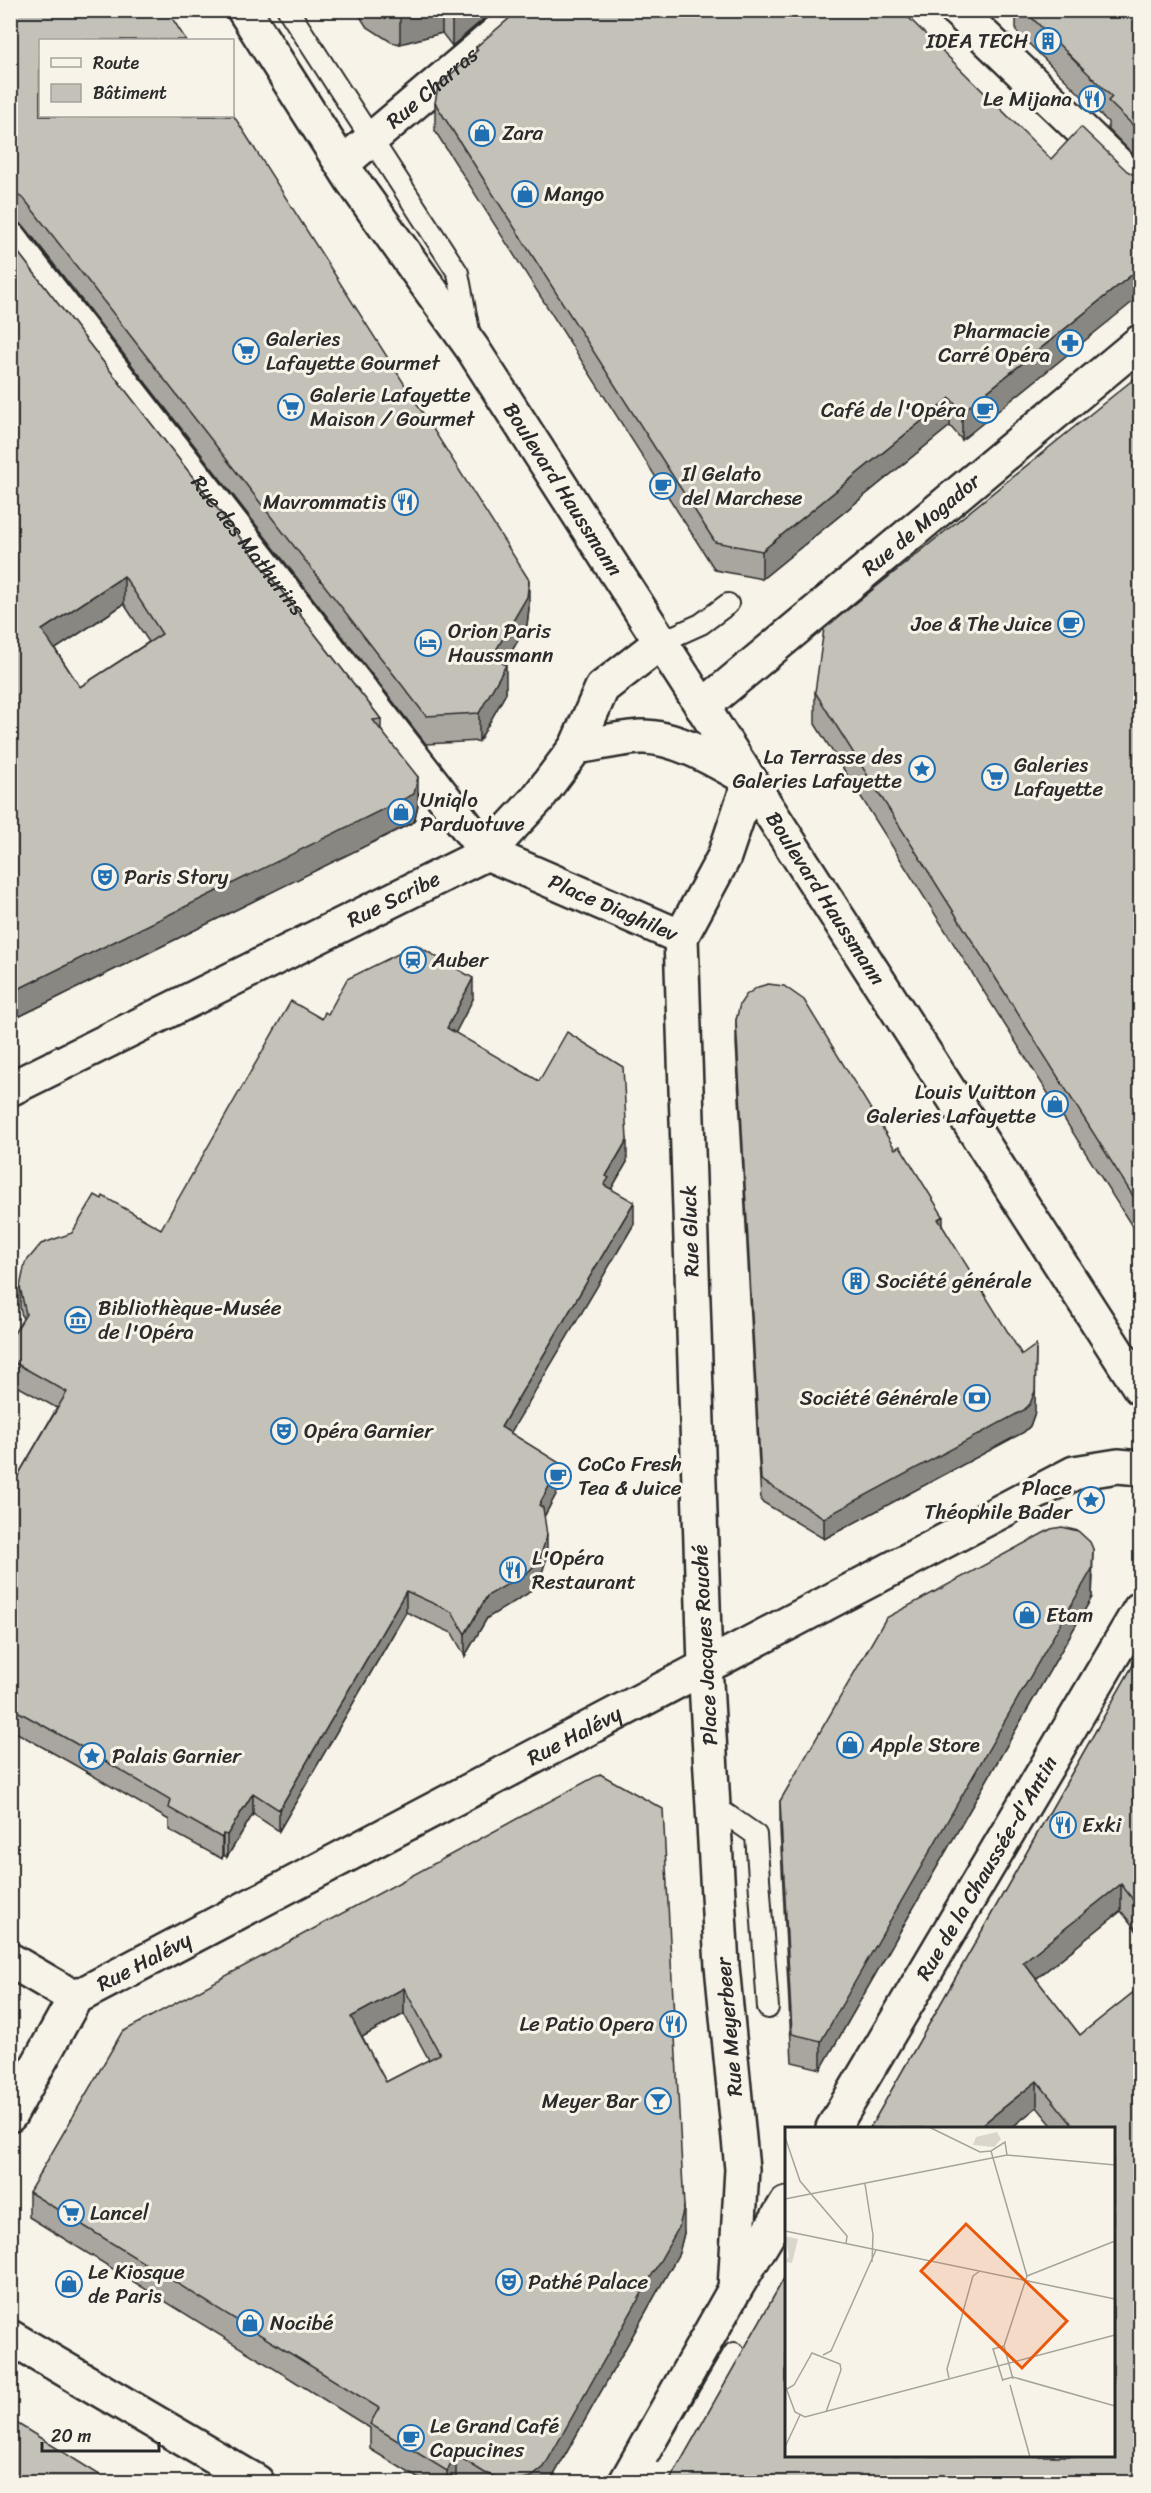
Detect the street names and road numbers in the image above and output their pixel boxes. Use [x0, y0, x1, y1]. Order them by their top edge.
street label: Rue Charras [377, 37, 488, 139]
street label: Boulevard Haussmann [493, 395, 633, 584]
street label: Rue de Mogador [853, 462, 990, 586]
street label: Rue des Mathurins [181, 466, 316, 625]
street label: Boulevard Haussmann [755, 803, 896, 993]
street label: Rue Scribe [340, 860, 447, 938]
street label: Place Diaghilev [542, 863, 685, 953]
street label: Rue Gluck [669, 1184, 711, 1278]
street label: Place Jacques Rouché [681, 1543, 729, 1746]
street label: Rue Halévy [520, 1695, 629, 1776]
street label: Rue de la Chaussée-d'Antin [905, 1748, 1068, 1988]
street label: Rue Halévy [90, 1921, 199, 2002]
street label: Rue Meyerbeer [704, 1955, 754, 2098]

